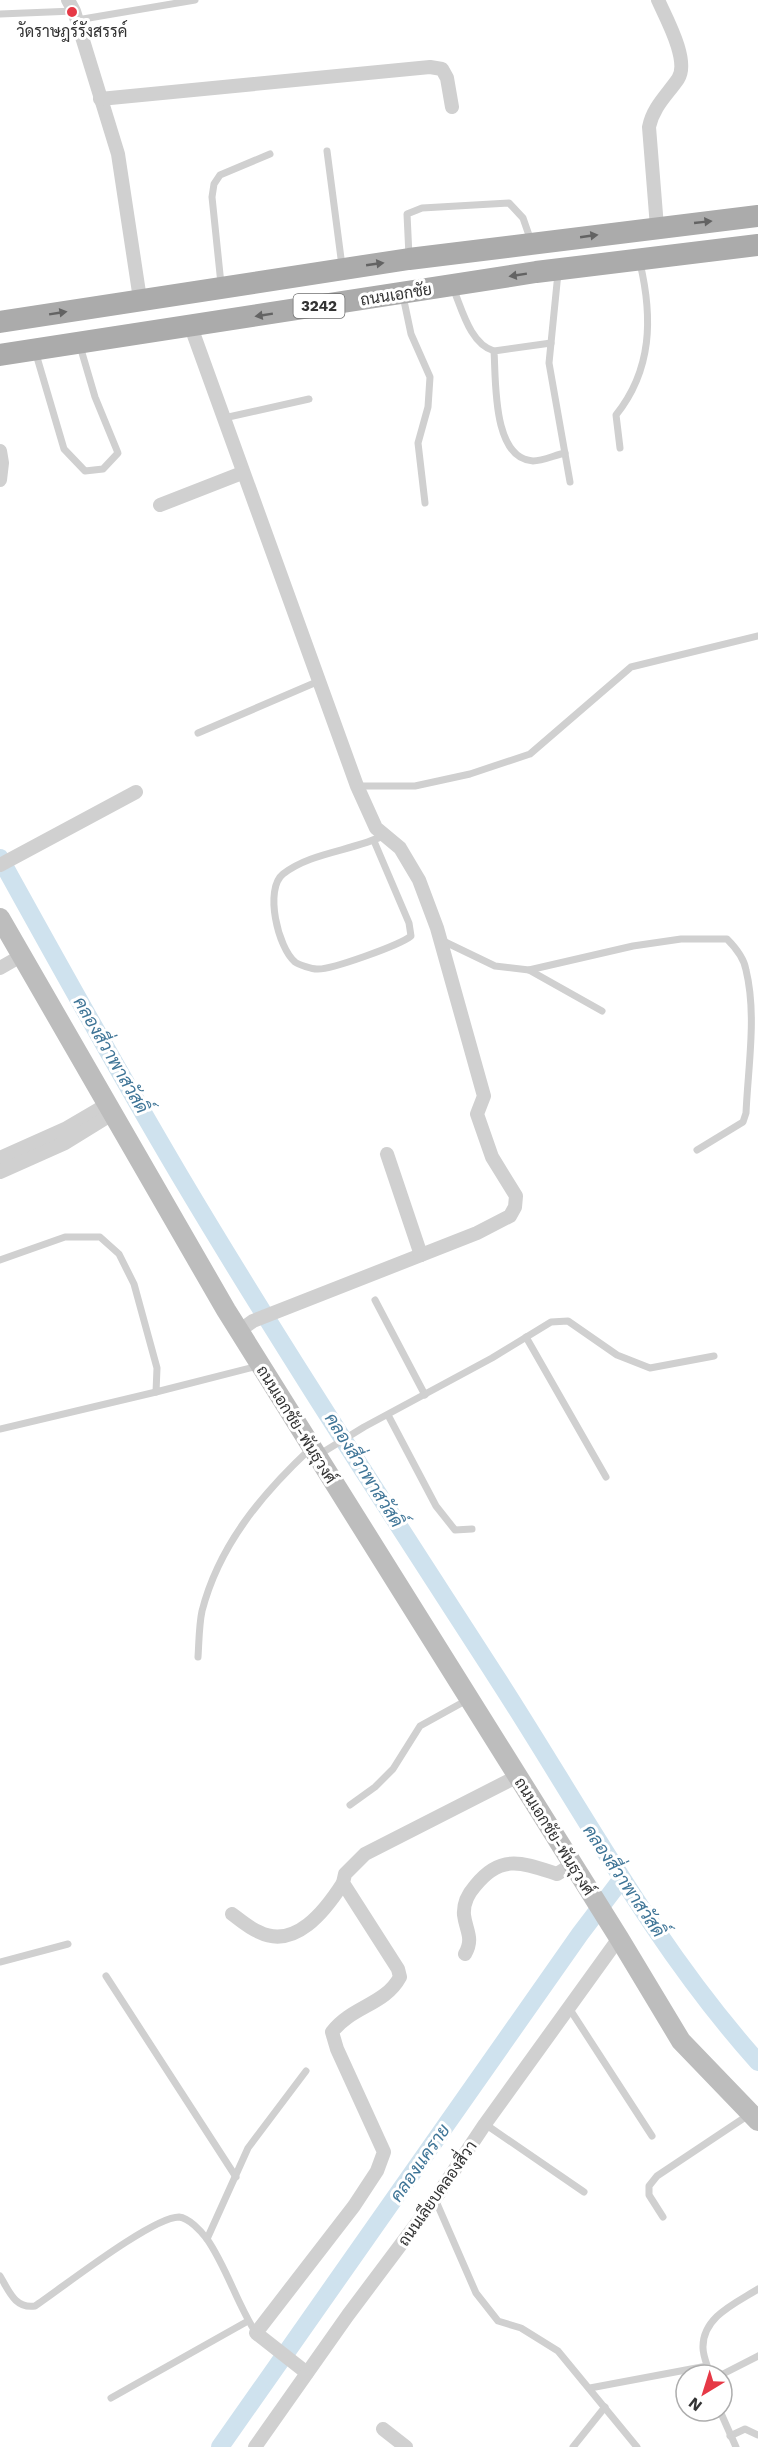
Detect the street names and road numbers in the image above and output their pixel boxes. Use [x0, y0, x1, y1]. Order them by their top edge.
street label: ถนนเอกชัย [359, 278, 433, 310]
road number: 3242 [294, 294, 344, 318]
street label: ถนนเอกชัย-พันธุวงศ์ [251, 1360, 343, 1488]
street label: ถนนเอกชัย-พันธุวงศ์ [509, 1772, 601, 1900]
street label: ถนนเลียบคลองสี่วา [390, 2134, 481, 2250]

